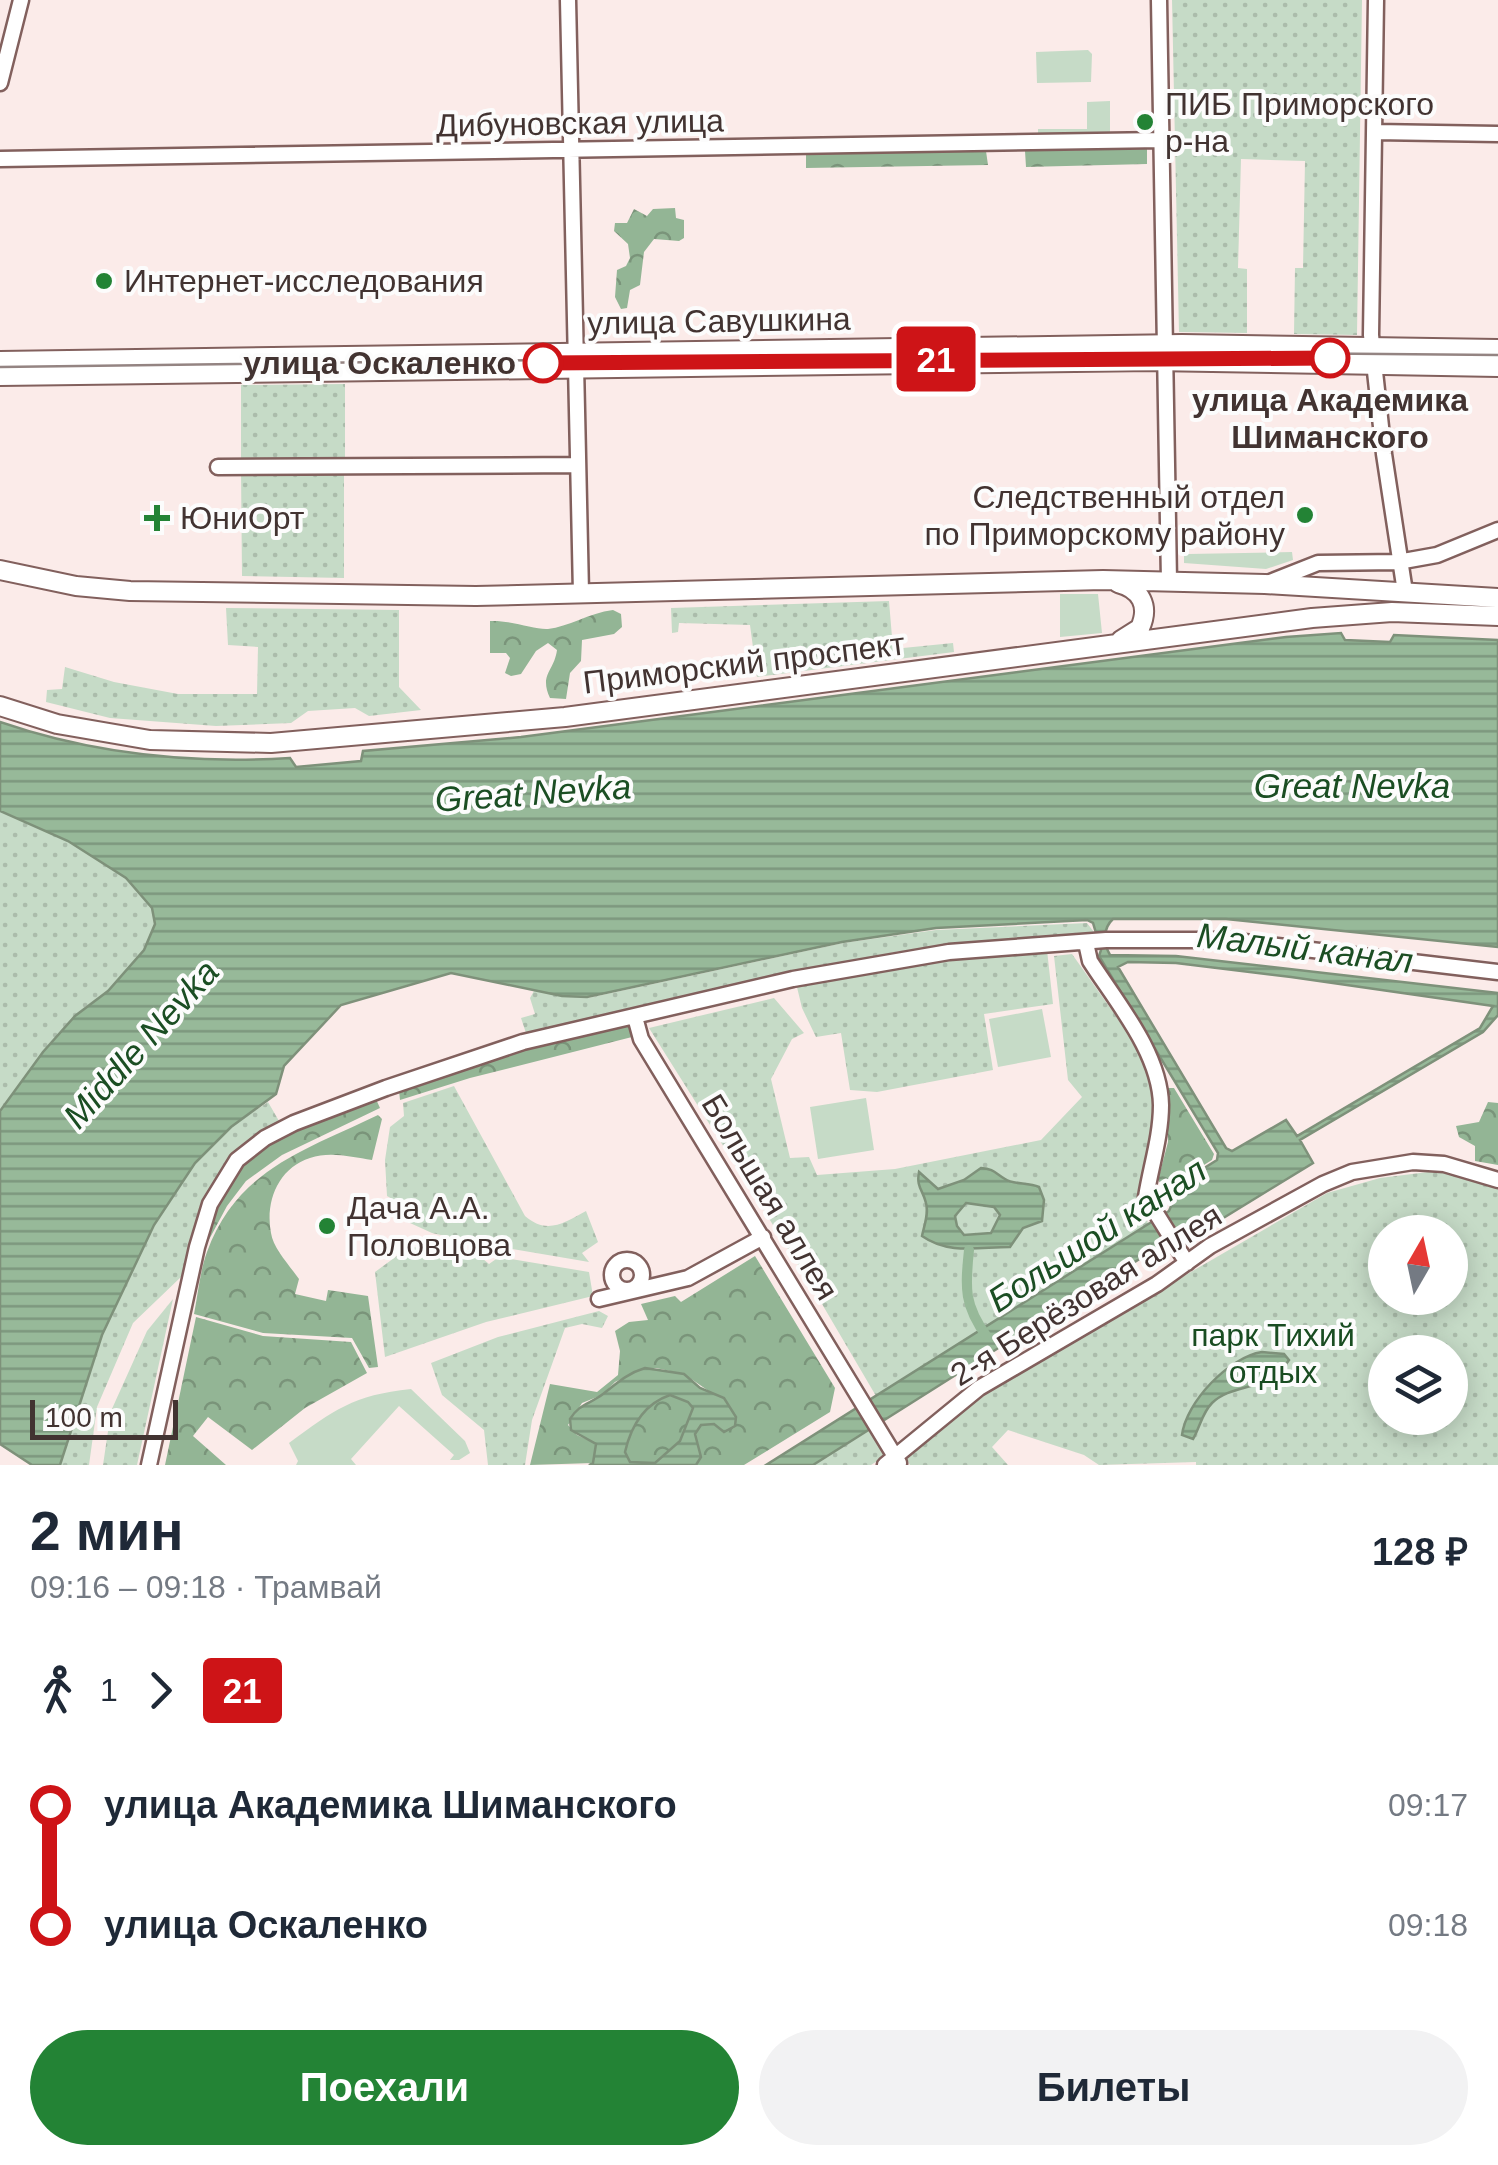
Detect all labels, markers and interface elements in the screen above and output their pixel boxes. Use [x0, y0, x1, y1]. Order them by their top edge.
place label: ПИБ Приморского р-на [1165, 86, 1434, 159]
street label: Дибуновская улица [436, 102, 724, 144]
marker: ПИБ Приморского р-на [1134, 111, 1156, 133]
place label: Интернет-исследования [124, 263, 484, 299]
marker: Интернет-исследования [93, 270, 115, 292]
street label: улица Савушкина [587, 301, 851, 341]
line badge: 21 [891, 326, 981, 392]
marker: улица Академика Шиманского [1311, 339, 1349, 377]
text: 21 [917, 340, 955, 379]
marker: улица Оскаленко [524, 344, 562, 382]
place label: улица Оскаленко [243, 345, 516, 381]
place label: улица Академика Шиманского [1192, 382, 1468, 455]
place label: Следственный отдел по Приморскому району [924, 479, 1285, 552]
place label: ЮниОрт [180, 500, 305, 536]
marker: Следственный отдел по Приморскому району [1294, 504, 1316, 526]
marker: ЮниОрт [144, 505, 170, 531]
street label: Приморский проспект [581, 625, 907, 701]
water label: Great Nevka [434, 766, 632, 819]
water label: Great Nevka [1254, 766, 1450, 805]
water label: Малый канал [1195, 915, 1416, 980]
water label: Middle Nevka [55, 952, 226, 1136]
street label: Большая аллея [694, 1088, 846, 1306]
water label: Большой канал [981, 1150, 1213, 1319]
place label: Дача А.А. Половцова [347, 1190, 511, 1263]
street label: 2-я Берёзовая аллея [944, 1197, 1228, 1393]
marker: Дача А.А. Половцова [316, 1215, 338, 1237]
north arrow [1368, 1215, 1468, 1315]
map controls [1368, 1215, 1468, 1435]
park label: парк Тихий отдых [1191, 1317, 1355, 1390]
button: layers [1368, 1335, 1468, 1435]
scale bar [30, 1395, 178, 1440]
text: 100 m [45, 1402, 123, 1433]
text: 2 мин [30, 1500, 184, 1562]
text: 128 ₽ [1372, 1531, 1468, 1573]
text: 09:16 – 09:18 · Трамвай [30, 1569, 382, 1605]
icon: walk [30, 1663, 85, 1718]
icon: forward [133, 1663, 188, 1718]
text: 21 [223, 1671, 262, 1710]
text: 1 [100, 1672, 118, 1708]
text: улица Академика Шиманского [104, 1784, 677, 1826]
text: 09:17 [1388, 1787, 1468, 1823]
text: улица Оскаленко [104, 1904, 428, 1946]
text: 09:18 [1388, 1907, 1468, 1943]
button: Поехали [30, 2030, 739, 2145]
button: Билеты [759, 2030, 1468, 2145]

